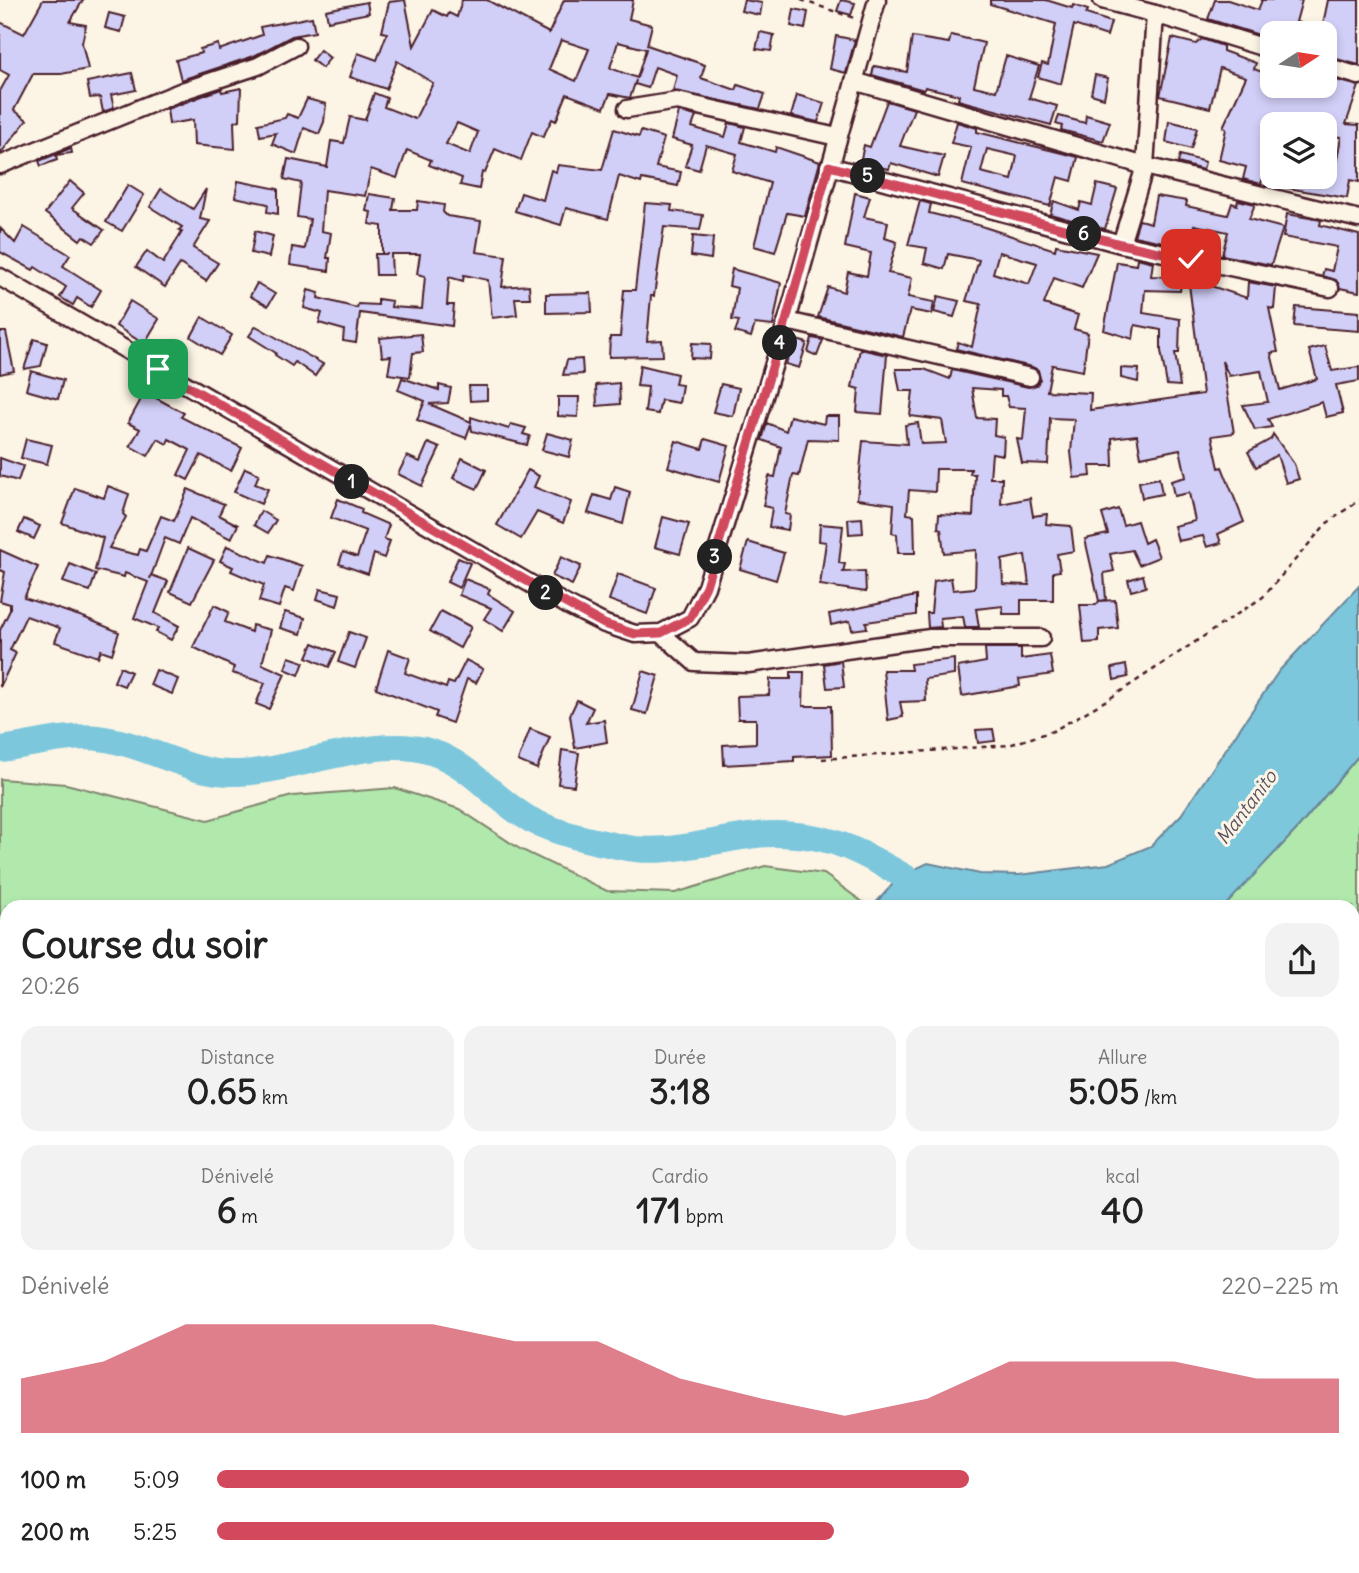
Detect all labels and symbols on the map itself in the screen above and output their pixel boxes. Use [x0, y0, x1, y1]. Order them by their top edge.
north arrow [1260, 21, 1337, 98]
pin: 5 [850, 158, 886, 194]
pin: 6 [1066, 216, 1102, 252]
pin [1161, 229, 1221, 289]
pin: 4 [762, 326, 798, 360]
pin [128, 339, 188, 399]
pin: 1 [334, 464, 370, 500]
pin: 3 [698, 540, 732, 574]
pin: 2 [528, 576, 564, 610]
water label: Mantanito [1210, 764, 1282, 849]

